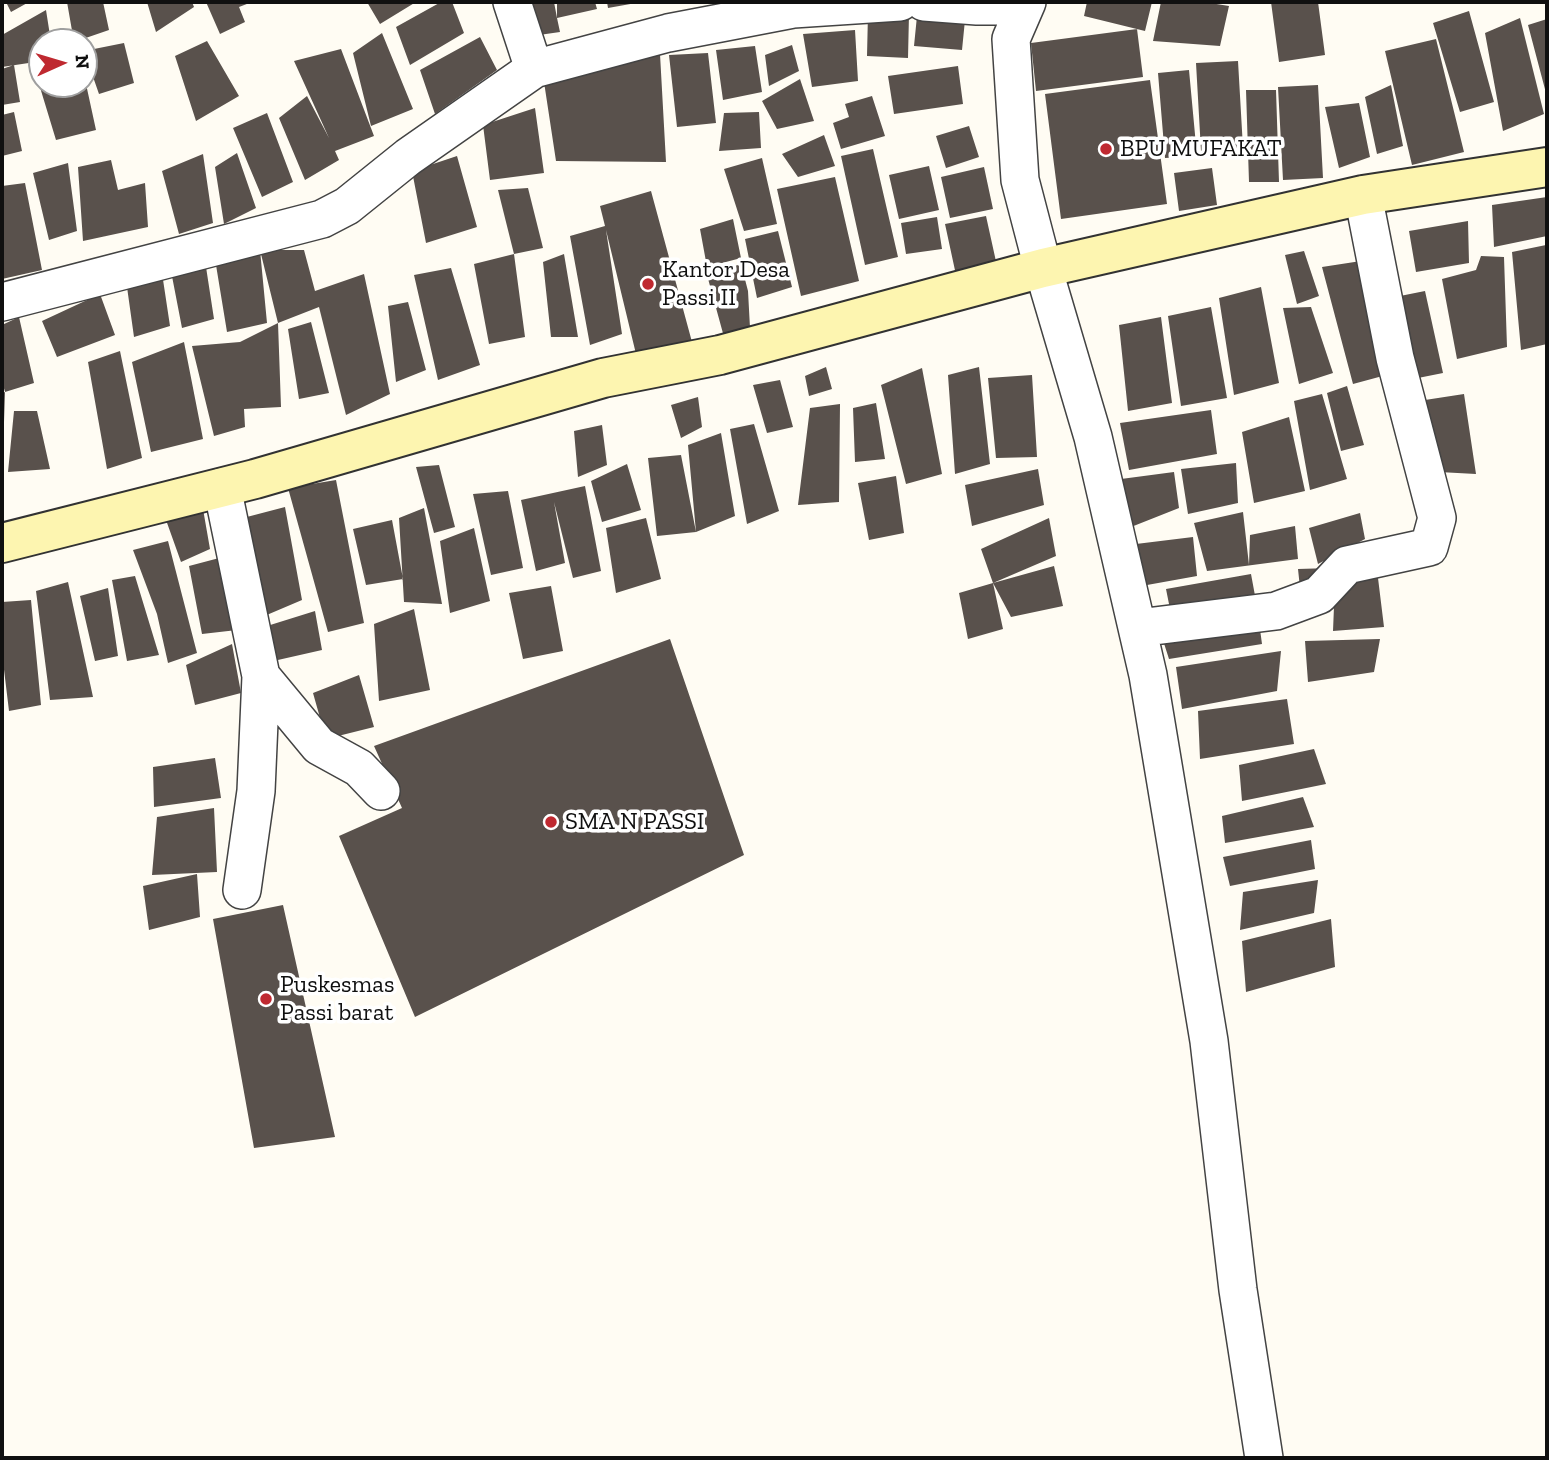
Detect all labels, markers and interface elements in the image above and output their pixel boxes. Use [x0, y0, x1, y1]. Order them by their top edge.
north arrow [28, 28, 98, 98]
text: N [70, 54, 94, 70]
place label: BPU MUFAKAT [1120, 135, 1282, 163]
marker: BPU MUFAKAT [1098, 141, 1114, 157]
place label: Kantor Desa Passi II [662, 256, 790, 312]
marker: Kantor Desa Passi II [640, 276, 656, 292]
place label: SMA N PASSI [565, 808, 705, 836]
marker: SMA N PASSI [543, 814, 559, 830]
place label: Puskesmas Passi barat [280, 971, 394, 1027]
marker: Puskesmas Passi barat [258, 991, 274, 1007]

